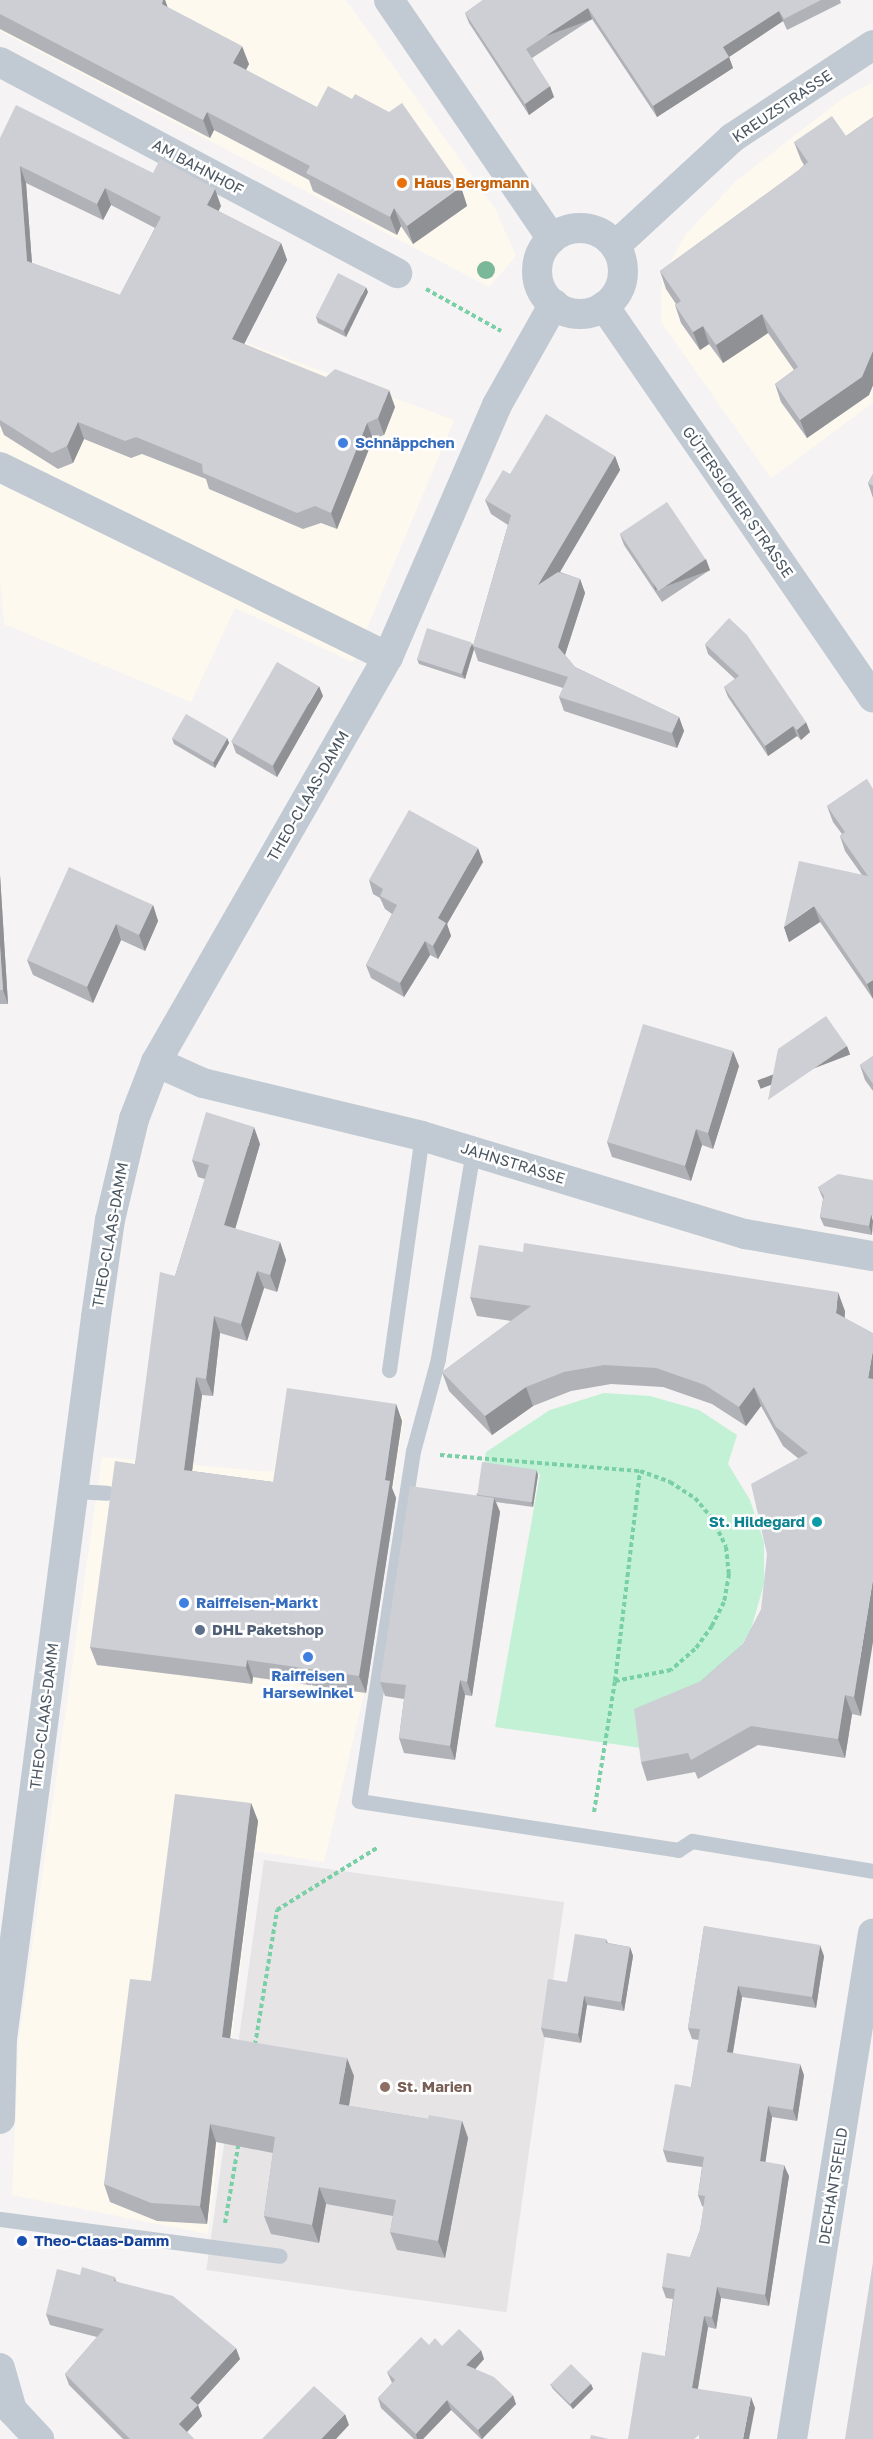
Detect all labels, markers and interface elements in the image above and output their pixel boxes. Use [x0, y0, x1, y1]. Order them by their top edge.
street label: KREUZSTRASSE [729, 66, 835, 146]
street label: AM BAHNHOF [149, 135, 247, 199]
place label: Haus Bergmann [414, 174, 529, 192]
marker: Haus Bergmann [395, 176, 409, 190]
street label: GÜTERSLOHER STRASSE [679, 423, 797, 581]
place label: Schnäppchen [355, 434, 455, 452]
marker: Schnäppchen [336, 436, 350, 450]
street label: THEO-CLAAS-DAMM [263, 728, 353, 864]
street label: JAHNSTRASSE [459, 1139, 567, 1187]
street label: THEO-CLAAS-DAMM [88, 1161, 132, 1309]
place label: St. Hildegard [709, 1513, 805, 1531]
marker: St. Hildegard [810, 1515, 824, 1529]
place label: Raiffeisen-Markt [196, 1594, 318, 1612]
marker: Raiffeisen-Markt [177, 1596, 191, 1610]
place label: DHL Paketshop [212, 1621, 324, 1639]
marker: DHL Paketshop [193, 1623, 207, 1637]
street label: THEO-CLAAS-DAMM [26, 1642, 62, 1790]
marker: Raiffeisen Harsewinkel [301, 1650, 315, 1664]
place label: Raiffeisen Harsewinkel [262, 1666, 354, 1701]
place label: St. Marien [397, 2078, 472, 2096]
marker: St. Marien [378, 2080, 392, 2094]
street label: DECHANTSFELD [815, 2126, 851, 2246]
place label: Theo-Claas-Damm [34, 2232, 169, 2250]
marker: Theo-Claas-Damm [15, 2234, 29, 2248]

